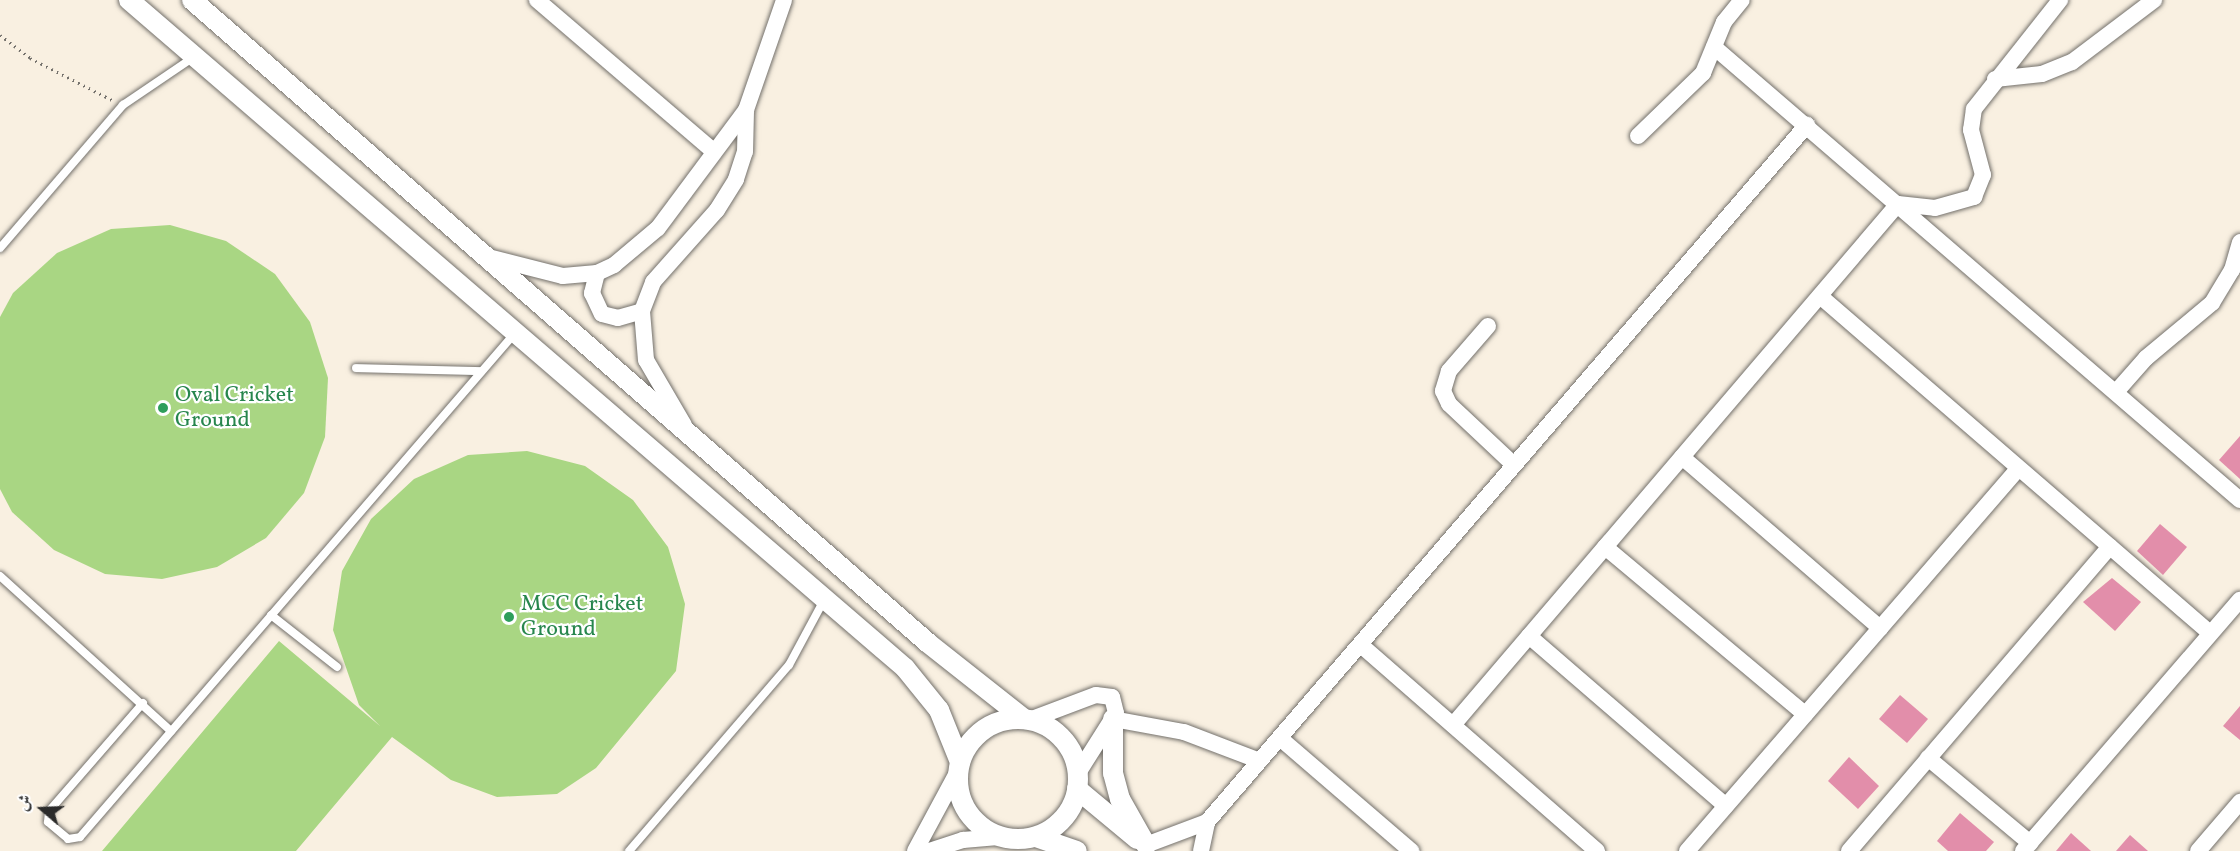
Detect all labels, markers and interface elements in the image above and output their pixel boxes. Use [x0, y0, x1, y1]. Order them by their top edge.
place label: Oval Cricket Ground [175, 382, 294, 434]
marker: Oval Cricket Ground [156, 401, 170, 415]
place label: MCC Cricket Ground [521, 591, 643, 642]
marker: MCC Cricket Ground [502, 610, 516, 624]
north arrow [12, 779, 72, 839]
text: ش [12, 792, 38, 814]

